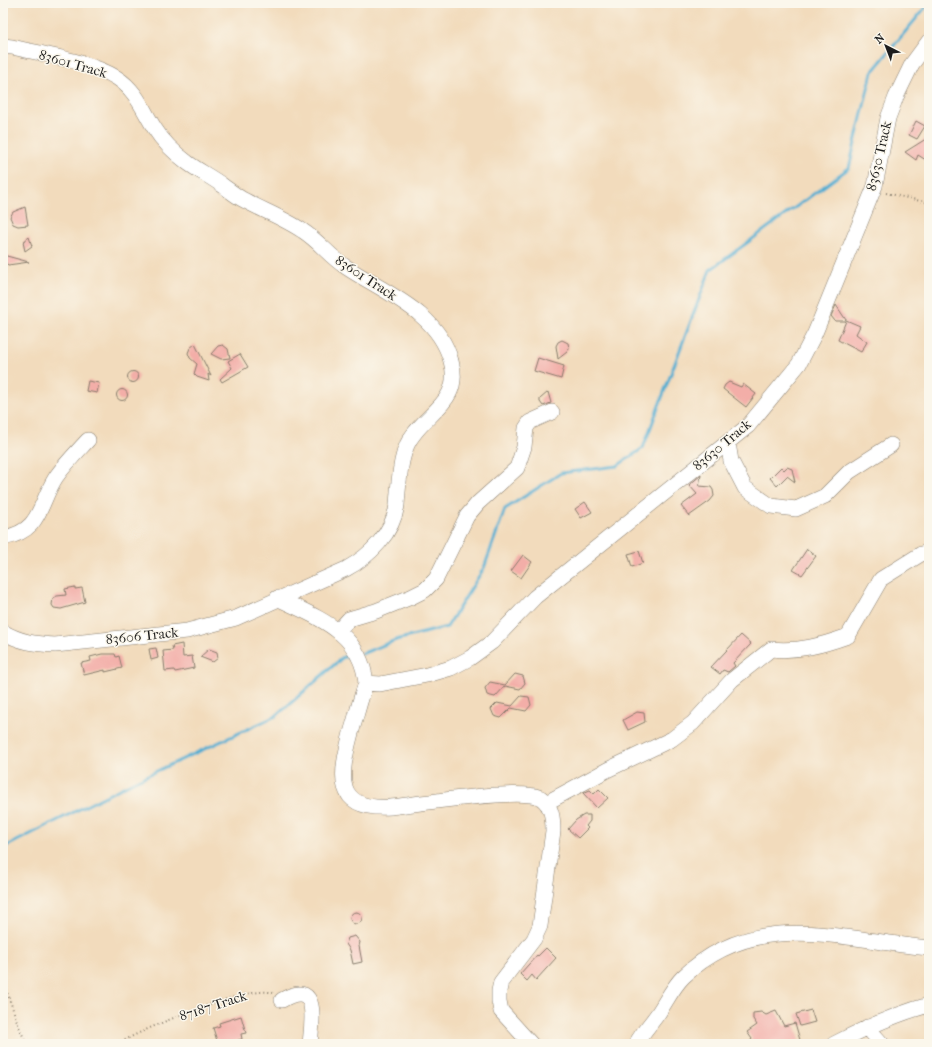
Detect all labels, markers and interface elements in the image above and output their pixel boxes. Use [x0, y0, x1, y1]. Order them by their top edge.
north arrow [866, 26, 906, 66]
text: N [872, 31, 888, 47]
street label: 83601 Track [37, 46, 110, 82]
street label: 83630 Track [863, 119, 895, 193]
street label: 83601 Track [332, 252, 401, 305]
street label: 83630 Track [689, 415, 755, 474]
street label: 83606 Track [105, 624, 180, 648]
street label: 87187 Track [177, 987, 250, 1025]

